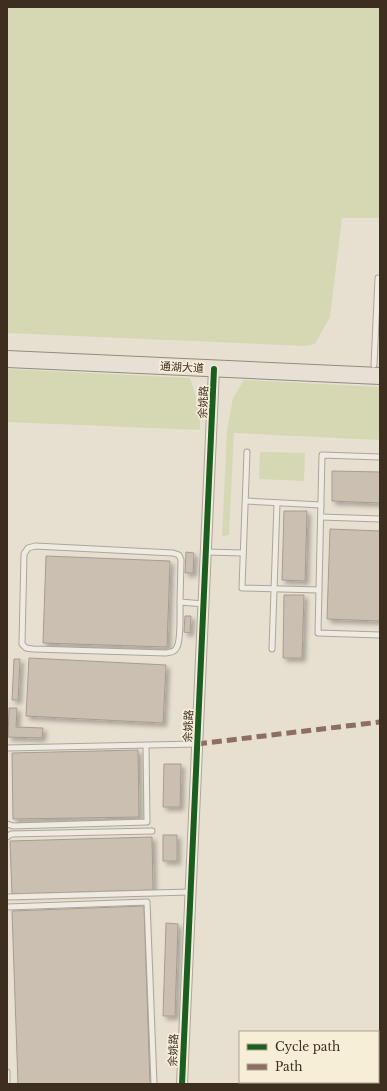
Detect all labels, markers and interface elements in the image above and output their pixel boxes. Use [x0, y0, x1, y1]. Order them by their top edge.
street label: 通湖大道 [160, 359, 204, 375]
street label: 余姚路 [195, 385, 211, 419]
street label: 余姚路 [180, 709, 196, 743]
legend [239, 1031, 379, 1083]
street label: 余姚路 [165, 1033, 181, 1067]
text: Cycle path [275, 1039, 340, 1054]
text: Path [275, 1059, 303, 1074]

